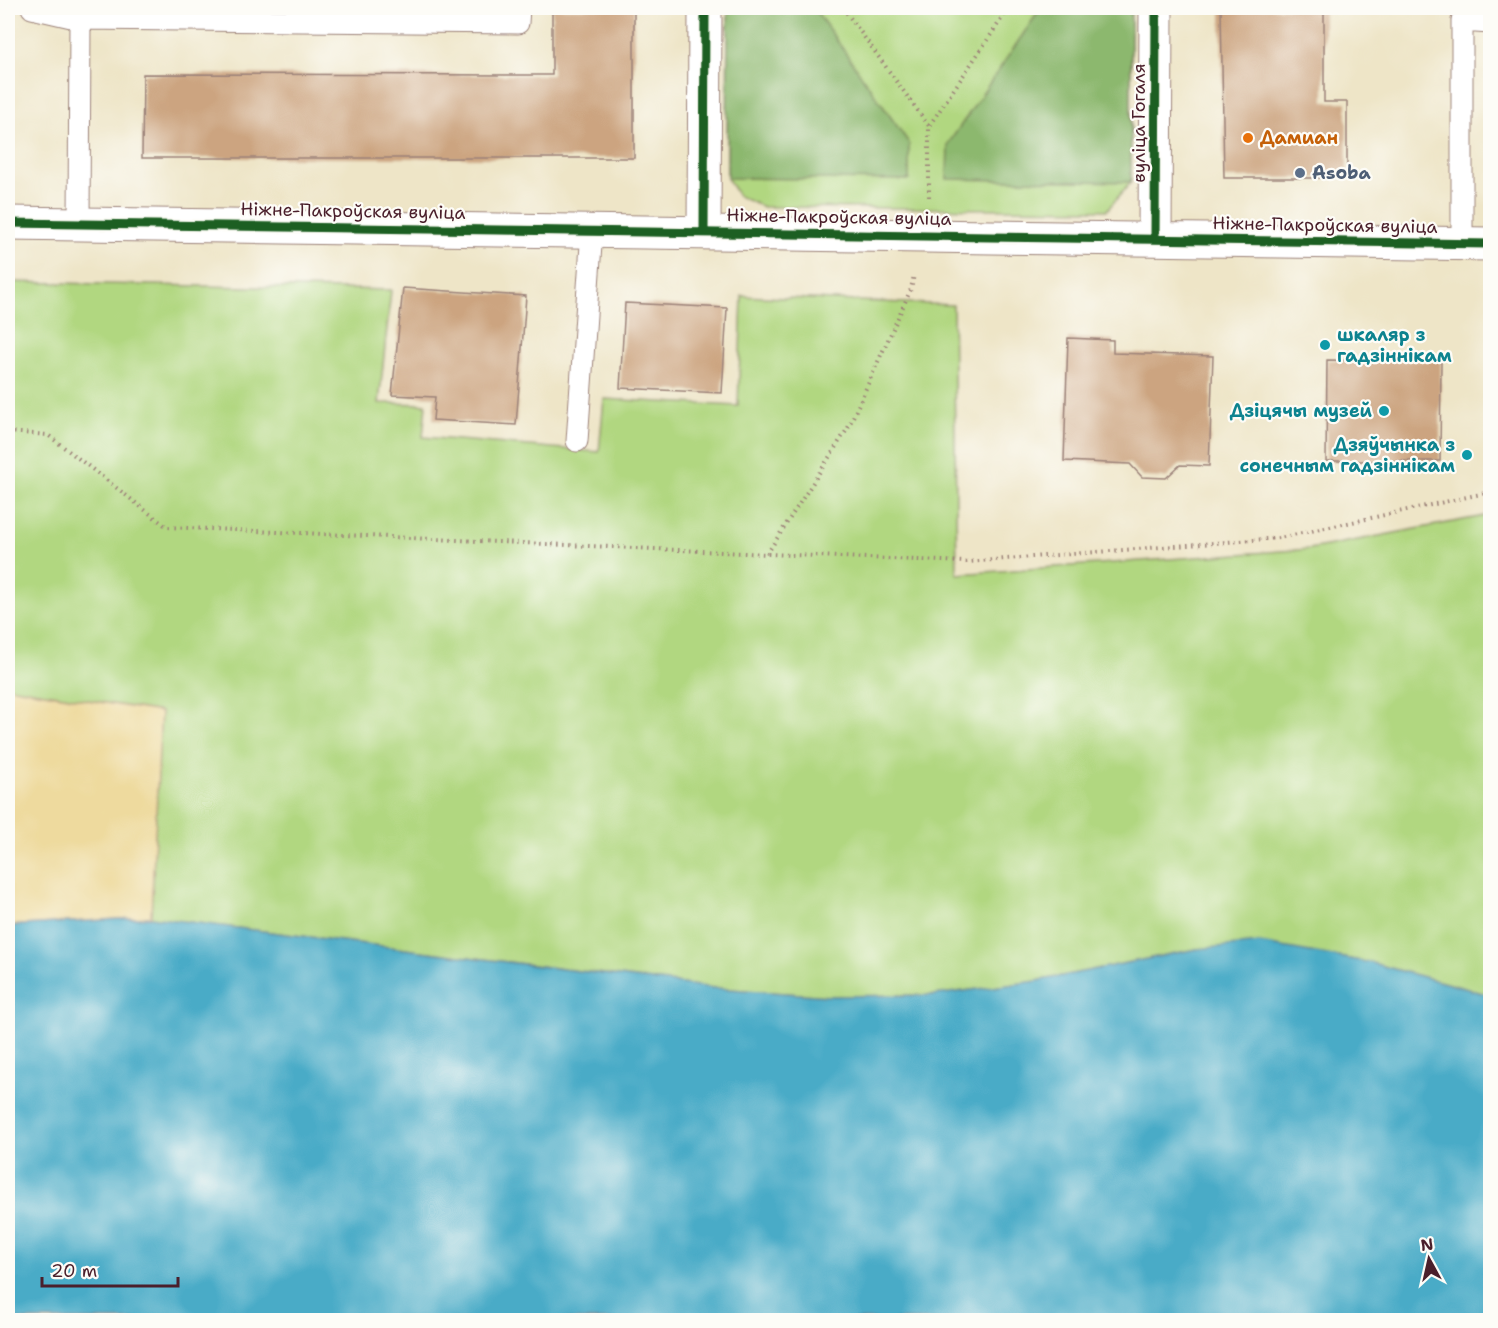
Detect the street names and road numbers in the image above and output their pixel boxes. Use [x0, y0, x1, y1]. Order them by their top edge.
street label: вуліца Гогаля [1127, 63, 1151, 183]
street label: Ніжне-Пакроўская вуліца [240, 197, 466, 225]
street label: Ніжне-Пакроўская вуліца [726, 203, 952, 231]
street label: Ніжне-Пакроўская вуліца [1212, 211, 1438, 239]

